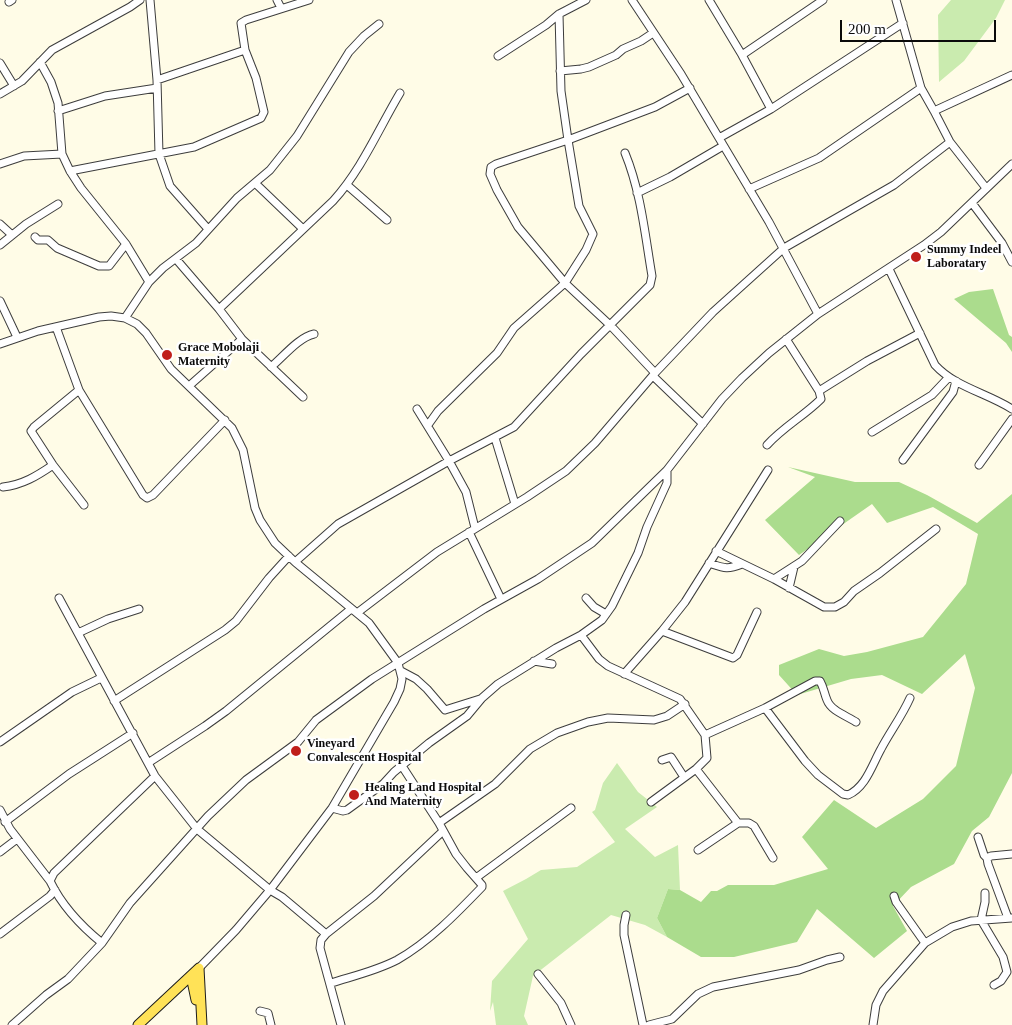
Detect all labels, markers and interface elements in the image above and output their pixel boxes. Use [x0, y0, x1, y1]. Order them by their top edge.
scale bar [842, 10, 998, 42]
text: 200 m [848, 21, 886, 37]
place label: Summy Indeel Laboratary [927, 243, 1001, 271]
marker: Summy Indeel Laboratary [909, 250, 923, 264]
place label: Grace Mobolaji Maternity [178, 341, 259, 369]
marker: Grace Mobolaji Maternity [160, 348, 174, 362]
place label: Vineyard Convalescent Hospital [307, 737, 421, 765]
marker: Vineyard Convalescent Hospital [289, 744, 303, 758]
place label: Healing Land Hospital And Maternity [365, 781, 482, 809]
marker: Healing Land Hospital And Maternity [347, 788, 361, 802]

